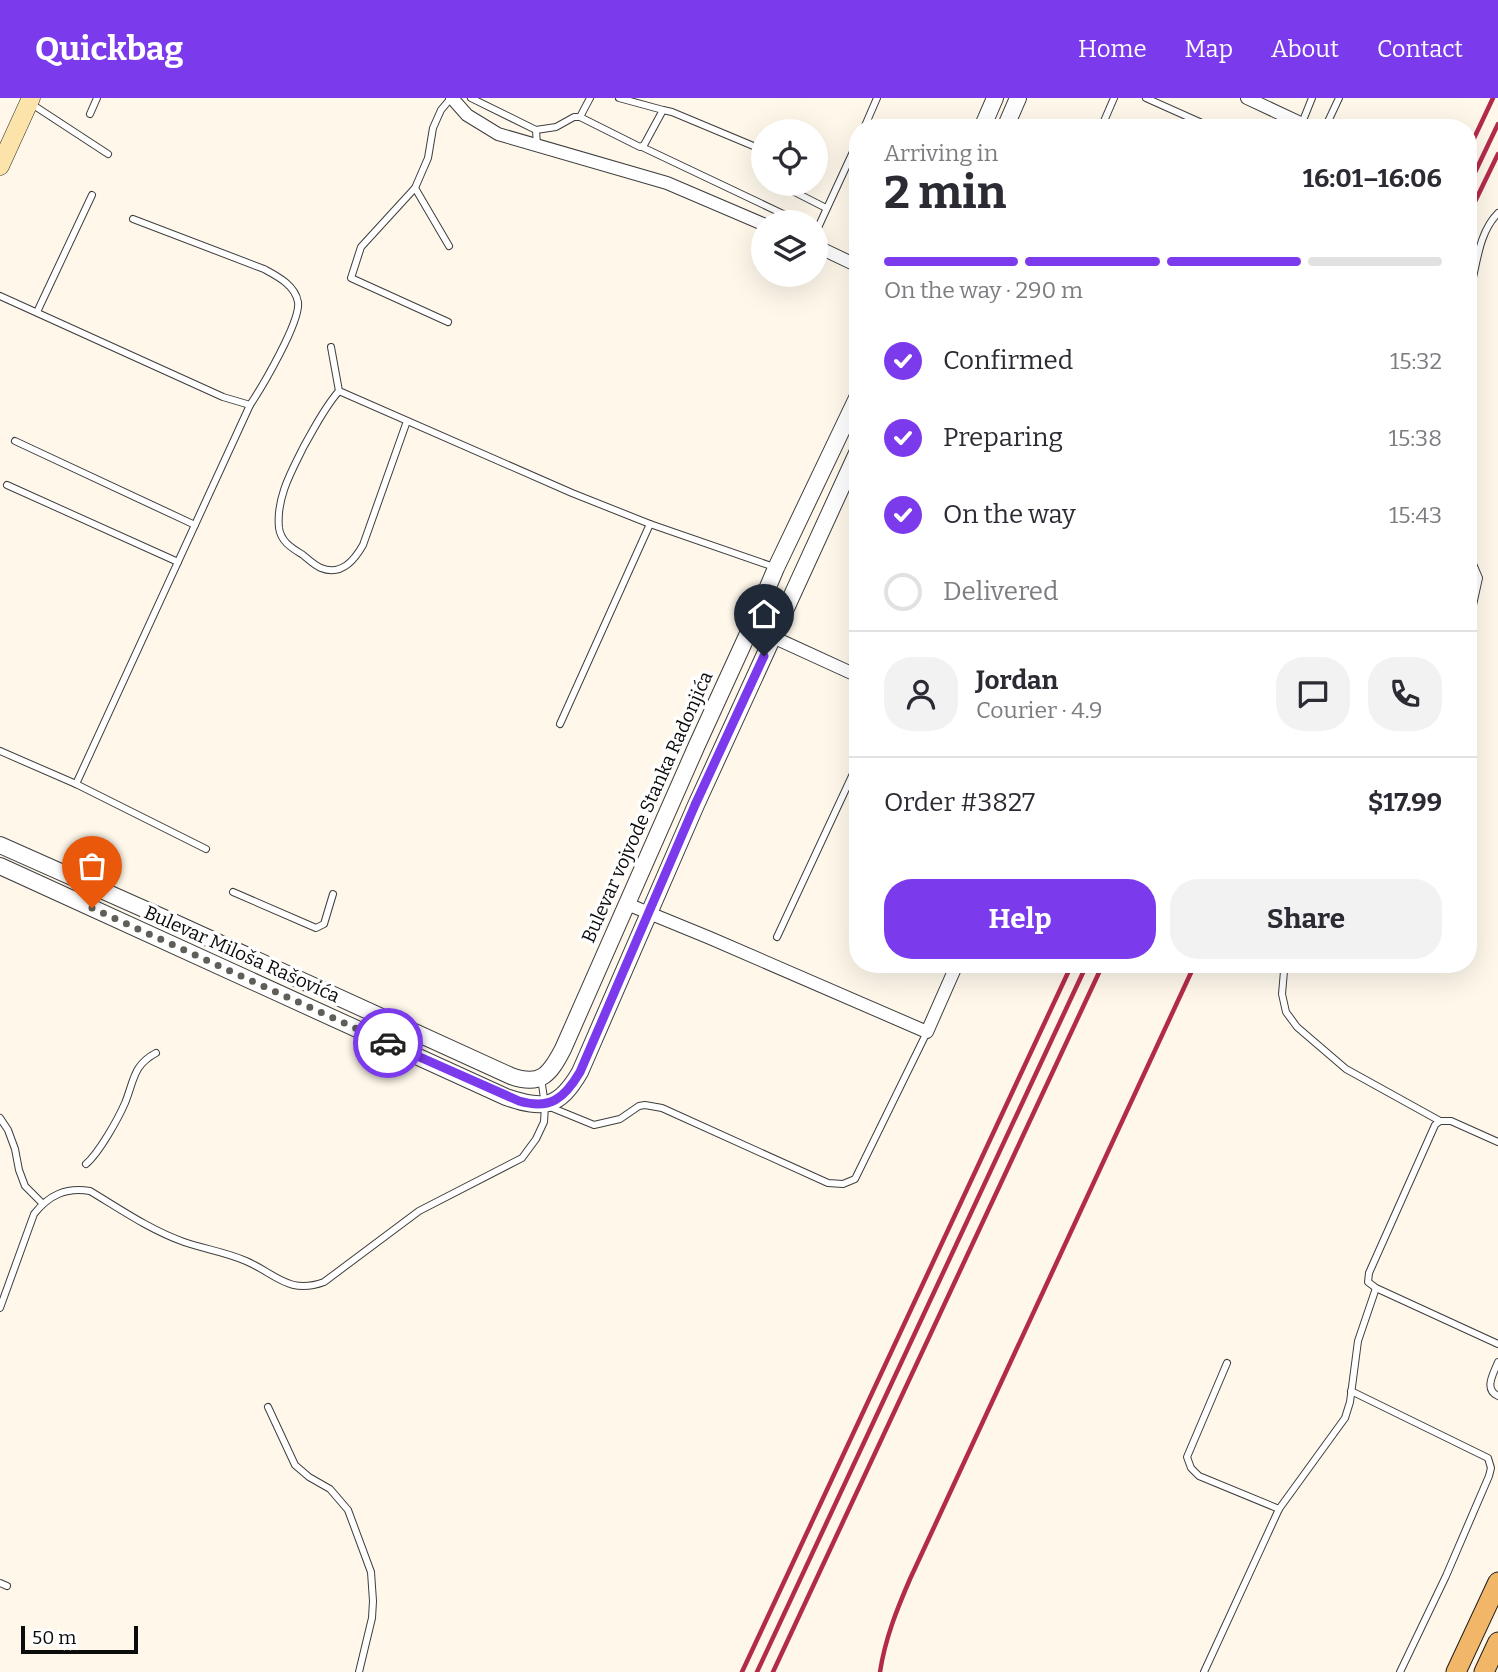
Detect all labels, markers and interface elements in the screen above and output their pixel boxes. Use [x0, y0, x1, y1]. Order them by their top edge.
text: Quickbag [35, 29, 184, 69]
text: Home [1078, 35, 1147, 63]
text: Map [1185, 35, 1233, 63]
text: About [1271, 35, 1339, 63]
text: Contact [1377, 35, 1463, 63]
map controls [751, 119, 828, 287]
button: locate [751, 119, 828, 196]
text: Arriving in [884, 139, 998, 167]
text: 16:01–16:06 [1303, 163, 1442, 194]
text: 2 min [884, 165, 1006, 220]
button: layers [751, 210, 828, 287]
text: On the way · 290 m [884, 276, 1083, 304]
icon: check [884, 342, 922, 380]
text: Confirmed [943, 345, 1073, 376]
text: 15:32 [1390, 347, 1442, 375]
icon: check [884, 419, 922, 457]
text: Preparing [943, 422, 1063, 453]
text: 15:38 [1389, 424, 1442, 452]
icon: check [884, 496, 922, 534]
text: On the way [943, 499, 1076, 530]
text: 15:43 [1389, 501, 1442, 529]
text: Delivered [943, 576, 1058, 607]
pin [734, 584, 794, 656]
icon: home [745, 595, 783, 633]
button: person [884, 657, 958, 731]
button: chat [1276, 657, 1350, 731]
button: phone [1368, 657, 1442, 731]
text: Jordan [976, 665, 1058, 696]
street label: Bulevar vojvode Stanka Radonjića [577, 667, 718, 946]
text: Courier · 4.9 [976, 696, 1103, 724]
text: Order #3827 [884, 787, 1035, 818]
text: $17.99 [1368, 787, 1442, 818]
pin [62, 836, 122, 908]
icon: bag [73, 847, 111, 885]
button: Help [884, 879, 1156, 959]
button: Share [1170, 879, 1442, 959]
street label: Bulevar Miloša Rašovića [141, 900, 344, 1008]
courier [353, 1008, 423, 1078]
icon: car [369, 1024, 407, 1062]
scale bar [21, 1623, 138, 1655]
text: 50 m [32, 1626, 76, 1649]

